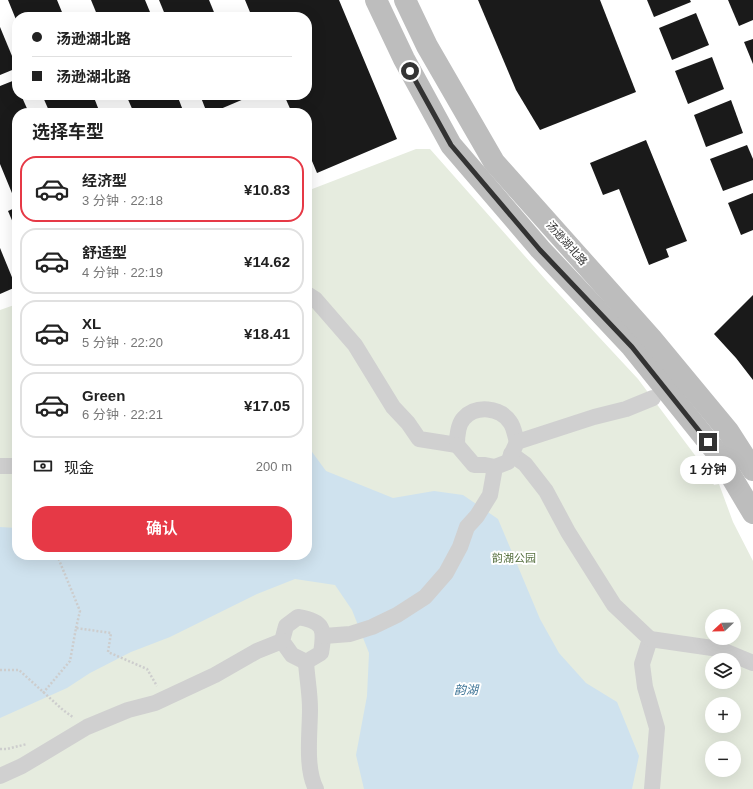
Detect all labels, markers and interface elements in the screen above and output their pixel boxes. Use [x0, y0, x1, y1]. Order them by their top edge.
text: 汤逊湖北路 [56, 30, 131, 47]
route start [401, 62, 419, 80]
text: 汤逊湖北路 [56, 68, 131, 85]
text: 选择车型 [32, 122, 104, 142]
icon: car [34, 171, 70, 207]
text: 经济型 [82, 172, 127, 189]
text: ¥10.83 [244, 181, 290, 198]
text: 3 分钟 · 22:18 [82, 193, 163, 208]
street label: 汤逊湖北路 [544, 219, 590, 267]
icon: car [34, 243, 70, 279]
text: 舒适型 [82, 244, 127, 261]
text: ¥14.62 [244, 253, 290, 270]
text: 4 分钟 · 22:19 [82, 265, 163, 280]
icon: car [34, 315, 70, 351]
text: XL [82, 315, 101, 332]
text: ¥18.41 [244, 325, 290, 342]
text: 5 分钟 · 22:20 [82, 335, 163, 350]
icon: car [34, 387, 70, 423]
text: Green [82, 387, 125, 404]
text: ¥17.05 [244, 397, 290, 414]
text: 6 分钟 · 22:21 [82, 407, 163, 422]
route end [699, 433, 717, 451]
icon: cash [32, 455, 54, 477]
callout: 1 分钟 [680, 456, 736, 484]
text: 现金 [64, 459, 94, 476]
text: 200 m [256, 459, 292, 474]
text: 1 分钟 [690, 462, 726, 477]
button: 确认 [32, 506, 292, 552]
park label: 韵湖公园 [492, 552, 536, 564]
north arrow [705, 609, 741, 645]
map controls [705, 609, 741, 777]
button: layers [705, 653, 741, 689]
water label: 韵湖 [454, 683, 480, 697]
button: + [705, 697, 741, 733]
button: − [705, 741, 741, 777]

